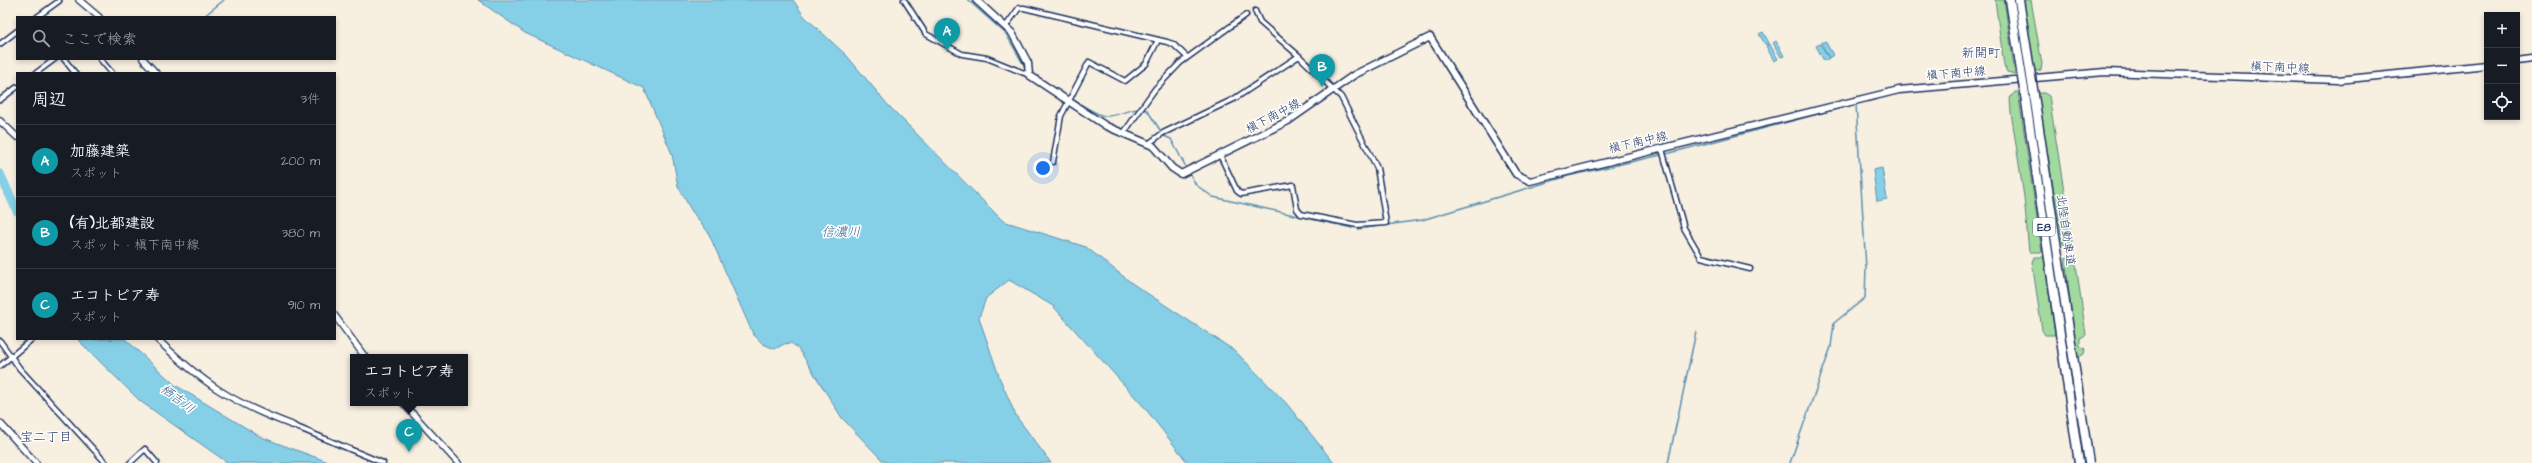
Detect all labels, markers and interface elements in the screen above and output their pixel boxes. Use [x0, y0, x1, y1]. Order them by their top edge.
map controls [2484, 12, 2520, 120]
button: + [2484, 12, 2520, 48]
search box [16, 16, 336, 60]
pin: A [934, 18, 960, 51]
icon: search [30, 27, 52, 49]
text: ここで検索 [62, 29, 137, 50]
district label: 新開町 [1961, 44, 2001, 62]
button: − [2484, 48, 2520, 84]
pin: B [1309, 54, 1335, 87]
street label: 槇下南中線 [2250, 58, 2310, 77]
street label: 槇下南中線 [1925, 62, 1987, 85]
button: locate [2484, 84, 2520, 120]
text: 周辺 [32, 88, 66, 112]
text: 3件 [300, 90, 320, 108]
street label: 槇下南中線 [1243, 95, 1304, 138]
street label: 槇下南中線 [1607, 127, 1669, 158]
text: 加藤建築 [70, 141, 130, 162]
text: A [41, 152, 49, 170]
text: 200 m [281, 152, 320, 170]
your location [1033, 158, 1053, 178]
text: スポット [70, 164, 122, 182]
street label: 北陸自動車道 [2052, 193, 2079, 267]
text: (有)北都建設 [70, 213, 155, 234]
road number: E8 [2033, 218, 2055, 236]
water label: 信濃川 [821, 223, 861, 241]
text: B [40, 224, 50, 242]
text: 380 m [281, 224, 320, 242]
text: スポット · 槇下南中線 [70, 236, 199, 254]
text: エコトピア寿 [70, 285, 160, 306]
text: C [40, 296, 50, 314]
text: 910 m [287, 296, 320, 314]
text: スポット [70, 308, 122, 326]
popup [350, 354, 468, 406]
text: エコトピア寿 [364, 361, 454, 382]
water label: 栖吉川 [156, 380, 198, 418]
text: スポット [364, 384, 416, 402]
pin: C [396, 419, 422, 452]
district label: 宝二丁目 [20, 428, 72, 446]

